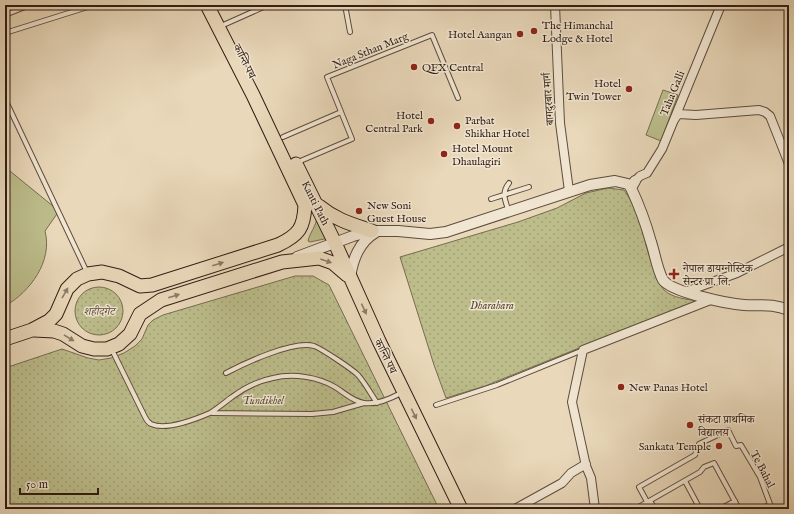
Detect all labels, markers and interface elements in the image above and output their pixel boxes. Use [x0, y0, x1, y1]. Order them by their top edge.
place label: The Himanchal Lodge & Hotel [542, 19, 613, 46]
marker: The Himanchal Lodge & Hotel [529, 26, 539, 36]
place label: Hotel Aangan [448, 28, 512, 42]
street label: Naga Sthan Marg [330, 29, 411, 72]
marker: Hotel Aangan [515, 29, 525, 39]
street label: कान्ति पथ [229, 41, 259, 82]
place label: QFX Central [422, 61, 483, 75]
marker: QFX Central [409, 62, 419, 72]
street label: Taha Galli [658, 69, 688, 118]
street label: बागदुरबार मार्ग [540, 71, 558, 127]
place label: Hotel Twin Tower [566, 77, 621, 104]
marker: Hotel Twin Tower [624, 84, 634, 94]
place label: Hotel Central Park [365, 109, 423, 136]
place label: Parbat Shikhar Hotel [465, 114, 529, 141]
marker: Hotel Central Park [426, 116, 436, 126]
marker: Parbat Shikhar Hotel [452, 121, 462, 131]
place label: Hotel Mount Dhaulagiri [452, 142, 513, 169]
marker: Hotel Mount Dhaulagiri [439, 149, 449, 159]
street label: Kanti Path [298, 179, 332, 228]
place label: New Soni Guest House [367, 199, 426, 226]
marker: New Soni Guest House [354, 206, 364, 216]
one-way arrow [321, 258, 333, 264]
one-way arrow [212, 261, 224, 267]
place label: नेपाल डायग्नोस्टिक सेन्टर प्रा. लि. [682, 262, 754, 289]
marker: नेपाल डायग्नोस्टिक सेन्टर प्रा. लि. [668, 268, 680, 280]
one-way arrow [62, 287, 69, 299]
one-way arrow [169, 293, 181, 299]
park label: Dharahara [470, 299, 514, 313]
one-way arrow [361, 304, 367, 315]
park label: शहीदगेट [84, 305, 117, 319]
one-way arrow [63, 334, 75, 341]
street label: कान्ति पथ [370, 336, 400, 377]
place label: New Panas Hotel [629, 381, 708, 395]
marker: New Panas Hotel [616, 382, 626, 392]
park label: Tundikhel [242, 394, 285, 408]
one-way arrow [411, 408, 417, 420]
place label: संकटा प्राथमिक विद्यालय [697, 413, 756, 440]
marker: संकटा प्राथमिक विद्यालय [685, 420, 695, 430]
place label: Sankata Temple [639, 440, 711, 454]
marker: Sankata Temple [714, 441, 724, 451]
street label: Te Bahal [747, 448, 777, 491]
scale bar [20, 470, 98, 496]
text: 50 m [26, 477, 48, 492]

